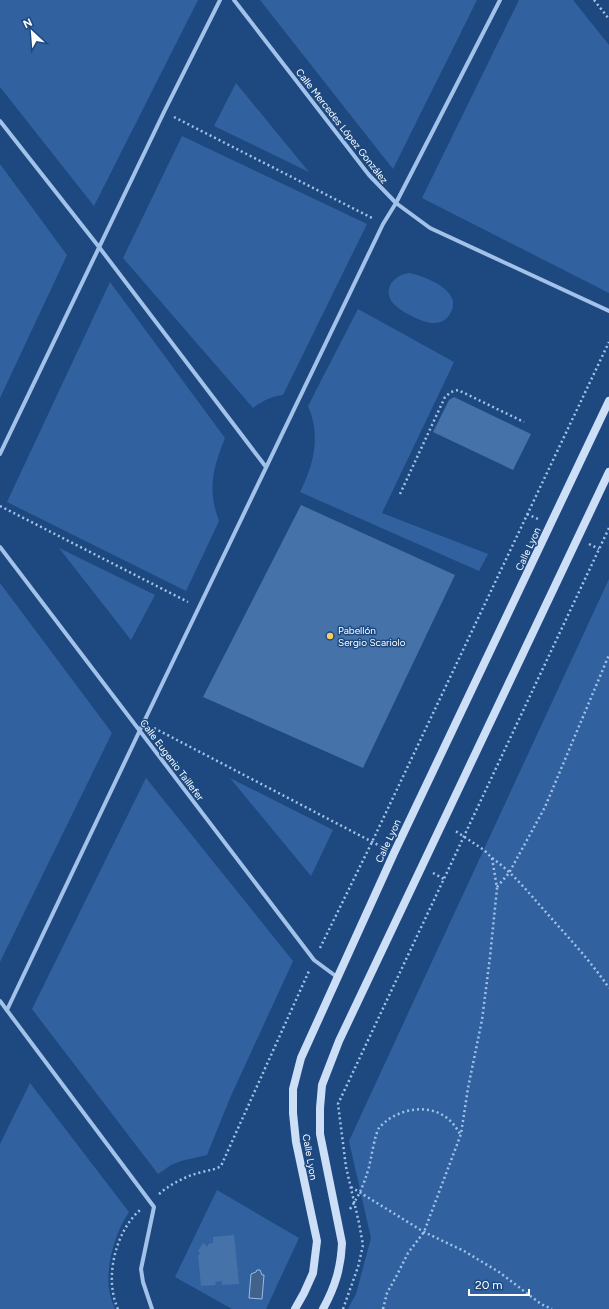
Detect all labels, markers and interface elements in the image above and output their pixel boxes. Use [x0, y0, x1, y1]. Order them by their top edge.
north arrow [12, 12, 52, 52]
text: N [21, 16, 35, 31]
street label: Calle Mercedes López González [293, 66, 391, 186]
street label: Calle Lyon [512, 525, 544, 573]
place label: Pabellón Sergio Scariolo [338, 624, 406, 649]
marker: Pabellón Sergio Scariolo [325, 631, 335, 641]
street label: Calle Eugenio Taillefer [137, 717, 207, 804]
street label: Calle Lyon [372, 817, 404, 865]
street label: Calle Lyon [300, 1133, 320, 1181]
scale bar [469, 1271, 529, 1297]
text: 20 m [475, 1278, 503, 1292]

